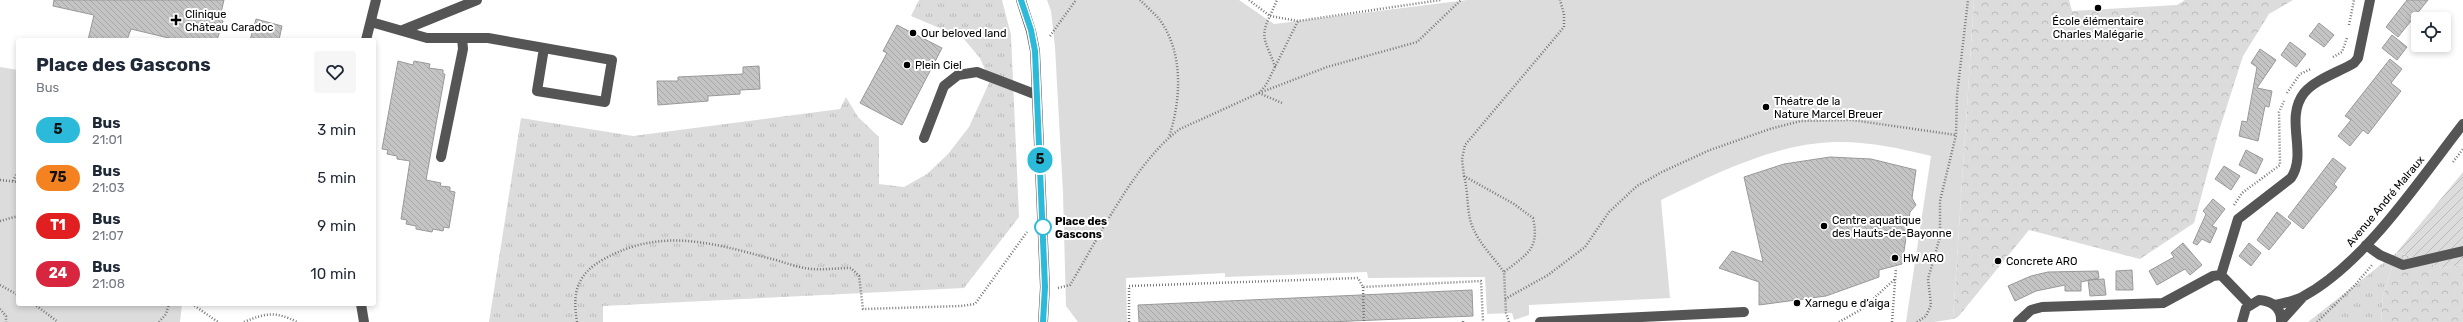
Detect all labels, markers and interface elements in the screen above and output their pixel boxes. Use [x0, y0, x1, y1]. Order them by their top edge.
marker: École élémentaire Charles Malégarie [2093, 3, 2103, 13]
place label: Clinique Château Caradoc [185, 8, 273, 34]
map controls [2411, 12, 2451, 52]
button: locate [2411, 12, 2451, 52]
marker: Clinique Château Caradoc [170, 14, 182, 26]
place label: École élémentaire Charles Malégarie [2052, 15, 2144, 41]
place label: Our beloved land [921, 27, 1006, 40]
marker: Our beloved land [908, 28, 918, 38]
button: heart [314, 51, 356, 93]
text: Place des Gascons [36, 53, 211, 76]
place label: Plein Ciel [915, 59, 962, 72]
marker: Plein Ciel [902, 60, 912, 70]
text: Bus [36, 80, 59, 95]
place label: Théatre de la Nature Marcel Breuer [1774, 95, 1883, 121]
marker: Théatre de la Nature Marcel Breuer [1761, 102, 1771, 112]
text: Bus [92, 114, 120, 132]
text: 5 [53, 121, 63, 138]
text: 3 min [317, 121, 356, 139]
text: 21:01 [92, 132, 122, 147]
line badge: 5 [1027, 147, 1053, 173]
text: 5 [1035, 151, 1045, 168]
street label: Avenue André Malraux [2344, 153, 2427, 249]
text: Bus [92, 162, 120, 180]
text: 75 [49, 169, 67, 186]
text: 5 min [317, 169, 356, 187]
text: 21:03 [92, 180, 125, 195]
text: Bus [92, 210, 120, 228]
place label: Centre aquatique des Hauts-de-Bayonne [1832, 214, 1952, 240]
place label: Place des Gascons [1055, 215, 1107, 241]
text: T1 [50, 217, 66, 234]
text: 9 min [317, 217, 356, 235]
marker: Place des Gascons [1034, 218, 1052, 236]
marker: Centre aquatique des Hauts-de-Bayonne [1819, 221, 1829, 231]
text: 21:07 [92, 228, 123, 243]
place label: HW ARO [1903, 252, 1944, 265]
marker: HW ARO [1890, 253, 1900, 263]
place label: Concrete ARO [2006, 255, 2077, 268]
marker: Concrete ARO [1993, 256, 2003, 266]
text: Bus [92, 258, 120, 276]
text: 24 [49, 265, 67, 282]
text: 10 min [310, 265, 356, 283]
text: 21:08 [92, 276, 125, 291]
place label: Xarnegu e d’aiga [1805, 297, 1890, 310]
marker: Xarnegu e d’aiga [1792, 298, 1802, 308]

